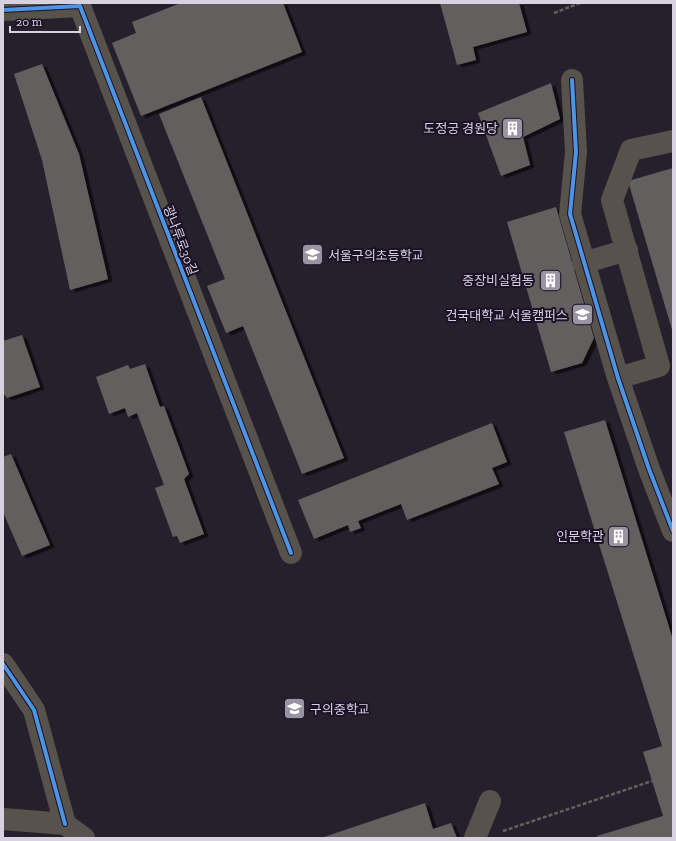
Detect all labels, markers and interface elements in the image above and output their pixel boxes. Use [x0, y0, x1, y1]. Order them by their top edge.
scale bar [10, 8, 80, 34]
text: 20 m [16, 15, 43, 29]
building icon: 도정궁 경원당 [500, 115, 526, 141]
place label: 도정궁 경원당 [423, 121, 498, 136]
street label: 광나루로30길 [160, 203, 201, 277]
school or university icon: 서울구의초등학교 [300, 242, 326, 268]
place label: 서울구의초등학교 [328, 248, 424, 263]
building icon: 중장비실험동 [537, 267, 563, 293]
place label: 중장비실험동 [462, 273, 534, 288]
school or university icon: 건국대학교 서울캠퍼스 [570, 302, 596, 328]
place label: 건국대학교 서울캠퍼스 [445, 308, 568, 323]
building icon: 인문학관 [606, 523, 632, 549]
place label: 인문학관 [556, 529, 604, 544]
school or university icon: 구의중학교 [282, 696, 308, 722]
place label: 구의중학교 [310, 702, 370, 717]

